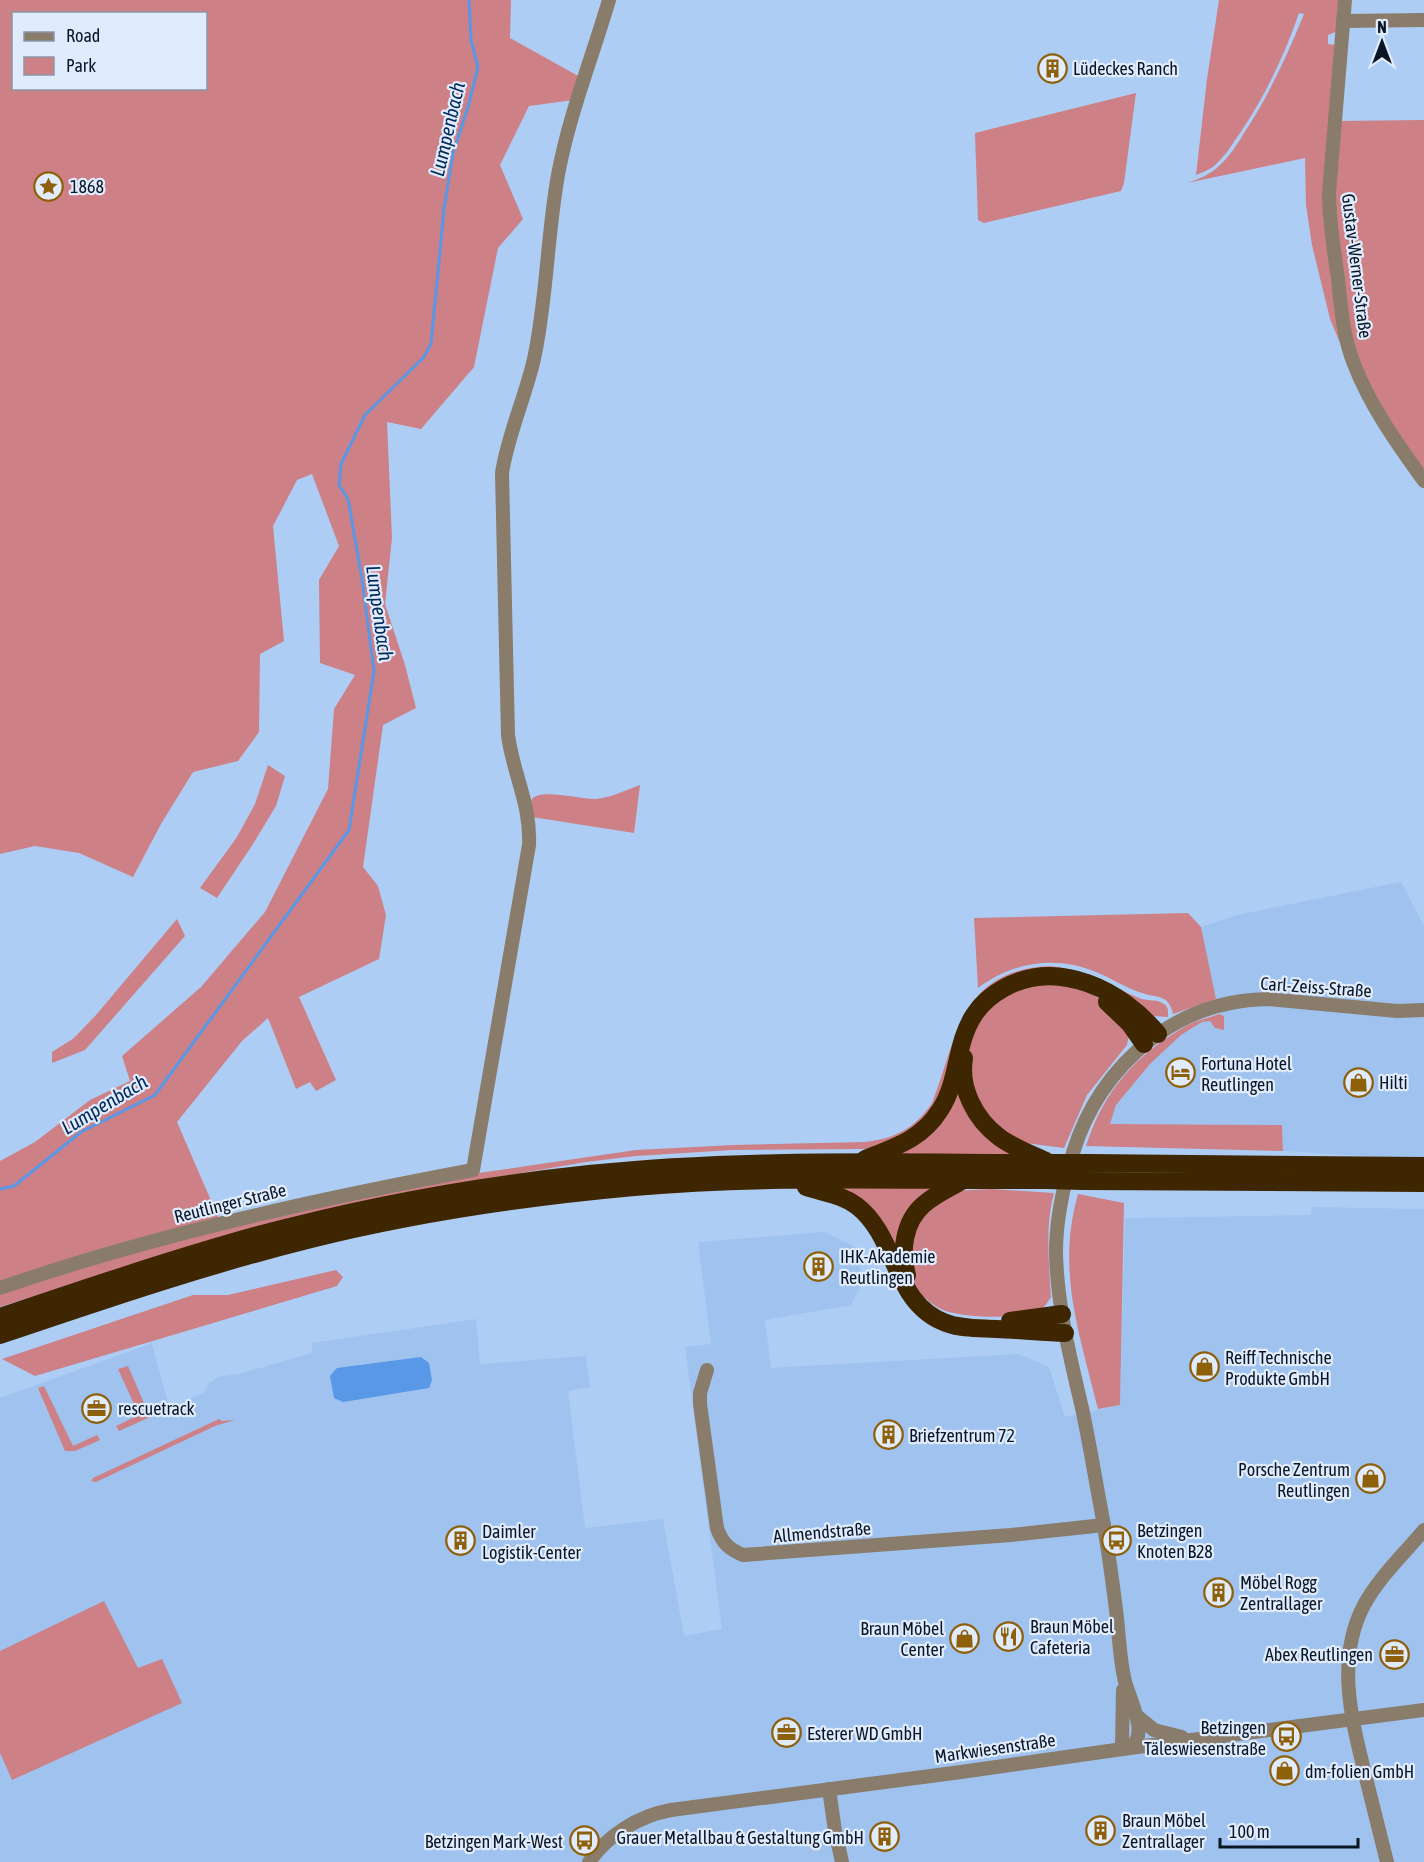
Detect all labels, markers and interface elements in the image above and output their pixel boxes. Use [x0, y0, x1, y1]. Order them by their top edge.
legend [12, 12, 207, 90]
north arrow [1352, 12, 1412, 72]
text: N [1377, 18, 1387, 36]
text: Road [66, 25, 100, 46]
building icon: Lüdeckes Ranch [1036, 52, 1068, 84]
text: Park [66, 55, 96, 76]
place label: Lüdeckes Ranch [1073, 58, 1178, 79]
water label: Lumpenbach [425, 79, 469, 178]
place icon: 1868 [33, 170, 65, 202]
place label: 1868 [70, 176, 104, 197]
street label: Gustav-Werner-Straße [1338, 193, 1376, 339]
water label: Lumpenbach [362, 564, 398, 662]
street label: Carl-Zeiss-Straße [1260, 973, 1372, 1001]
place label: Fortuna Hotel Reutlingen [1201, 1053, 1292, 1095]
hotel icon: Fortuna Hotel Reutlingen [1164, 1057, 1196, 1089]
shop icon: Hilti [1342, 1066, 1374, 1098]
water label: Lumpenbach [57, 1069, 151, 1139]
place label: Hilti [1379, 1072, 1408, 1093]
street label: Reutlinger Straße [172, 1179, 288, 1227]
place label: IHK-Akademie Reutlingen [840, 1246, 935, 1288]
building icon: IHK-Akademie Reutlingen [803, 1250, 835, 1282]
place label: Reiff Technische Produkte GmbH [1225, 1347, 1332, 1389]
shop icon: Reiff Technische Produkte GmbH [1188, 1351, 1220, 1383]
office icon: rescuetrack [81, 1392, 113, 1424]
place label: rescuetrack [118, 1398, 195, 1419]
building icon: Briefzentrum 72 [872, 1419, 904, 1451]
place label: Briefzentrum 72 [909, 1425, 1015, 1446]
place label: Porsche Zentrum Reutlingen [1238, 1459, 1350, 1501]
shop icon: Porsche Zentrum Reutlingen [1355, 1463, 1387, 1495]
street label: Allmendstraße [772, 1517, 872, 1547]
place label: Betzingen Knoten B28 [1137, 1520, 1213, 1562]
place label: Daimler Logistik-Center [482, 1521, 582, 1563]
bus stop icon: Betzingen Knoten B28 [1100, 1524, 1132, 1556]
building icon: Daimler Logistik-Center [445, 1525, 477, 1557]
place label: Möbel Rogg Zentrallager [1240, 1572, 1323, 1614]
building icon: Möbel Rogg Zentrallager [1203, 1576, 1235, 1608]
place label: Braun Möbel Cafeteria [1030, 1616, 1114, 1658]
place label: Braun Möbel Center [860, 1618, 945, 1660]
restaurant icon: Braun Möbel Cafeteria [993, 1620, 1025, 1652]
shop icon: Braun Möbel Center [949, 1622, 981, 1654]
office icon: Abex Reutlingen [1378, 1638, 1410, 1670]
place label: Abex Reutlingen [1265, 1644, 1373, 1665]
office icon: Esterer WD GmbH [770, 1717, 802, 1749]
place label: Betzingen Täleswiesenstraße [1144, 1717, 1266, 1759]
bus stop icon: Betzingen Täleswiesenstraße [1271, 1721, 1303, 1753]
place label: Esterer WD GmbH [807, 1723, 923, 1744]
street label: Markwiesenstraße [933, 1729, 1057, 1767]
shop icon: dm-folien GmbH [1268, 1755, 1300, 1787]
place label: dm-folien GmbH [1305, 1761, 1414, 1782]
place label: Braun Möbel Zentrallager [1122, 1810, 1206, 1852]
scale bar [1220, 1811, 1358, 1849]
building icon: Braun Möbel Zentrallager [1085, 1814, 1117, 1846]
building icon: Grauer Metallbau & Gestaltung GmbH [869, 1821, 901, 1853]
text: 100 m [1229, 1821, 1270, 1842]
bus stop icon: Betzingen Mark-West [568, 1825, 600, 1857]
place label: Grauer Metallbau & Gestaltung GmbH [617, 1827, 864, 1848]
place label: Betzingen Mark-West [425, 1831, 563, 1852]

